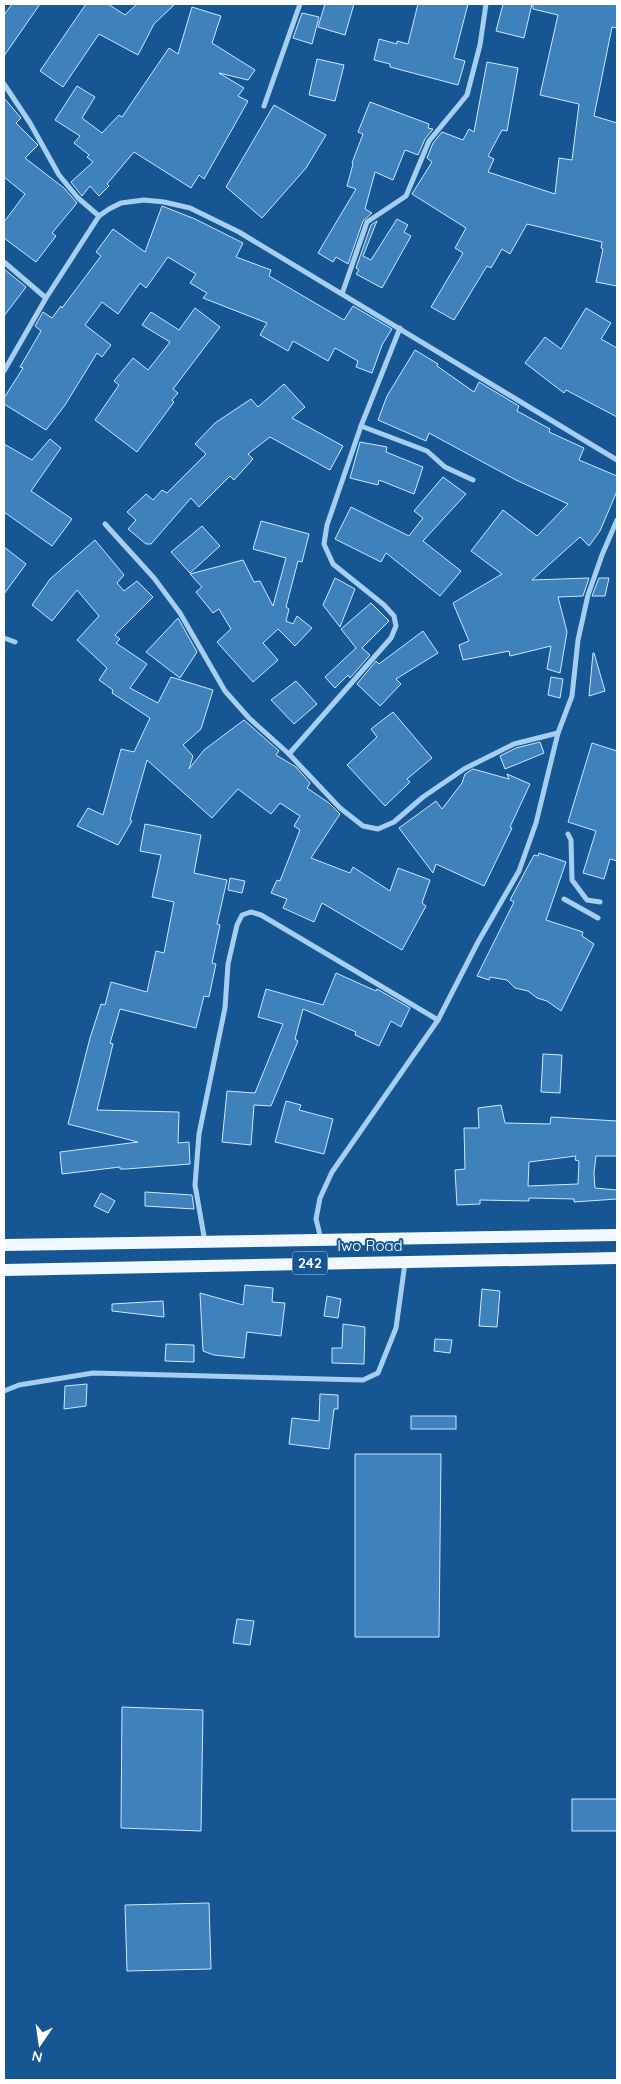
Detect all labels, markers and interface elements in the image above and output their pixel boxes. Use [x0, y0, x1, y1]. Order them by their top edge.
street label: Iwo Road [337, 1236, 403, 1255]
road number: 242 [292, 1252, 328, 1274]
north arrow [15, 2019, 65, 2069]
text: N [30, 2047, 44, 2067]

